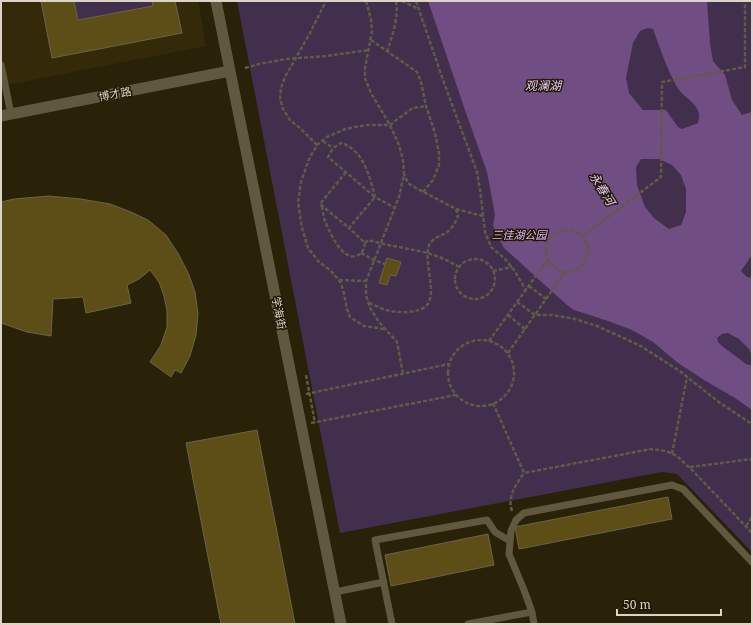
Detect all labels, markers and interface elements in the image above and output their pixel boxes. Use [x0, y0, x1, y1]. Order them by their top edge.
water label: 观澜湖 [525, 77, 563, 94]
street label: 博才路 [97, 83, 133, 104]
water label: 永春河 [586, 169, 620, 210]
park label: 三佳湖公园 [492, 227, 548, 242]
street label: 学海街 [269, 295, 290, 331]
scale bar [617, 591, 721, 617]
text: 50 m [623, 596, 651, 613]

